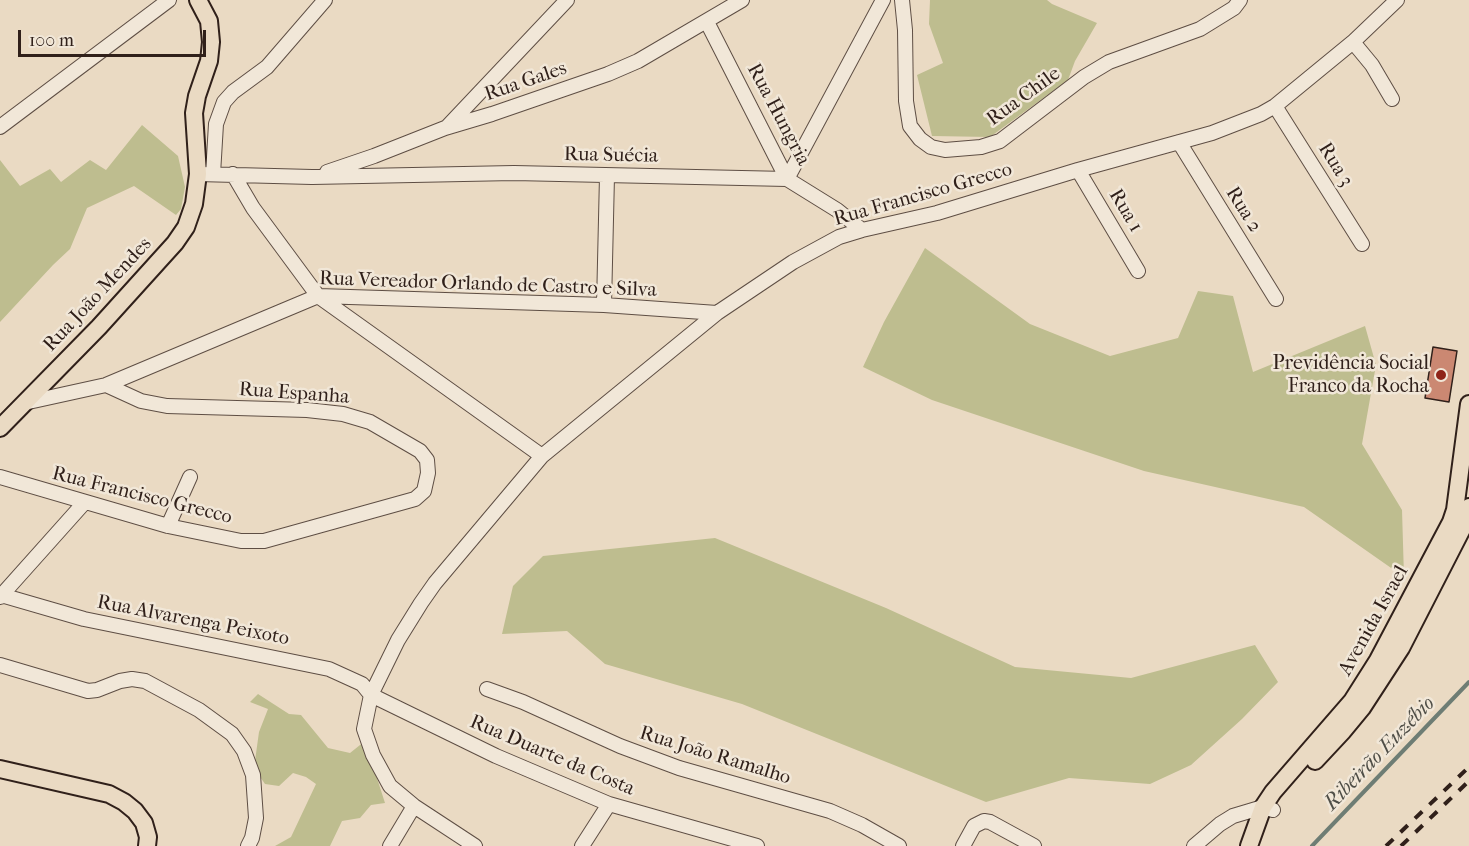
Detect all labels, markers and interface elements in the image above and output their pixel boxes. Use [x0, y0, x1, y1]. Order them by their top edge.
scale bar [21, 18, 208, 56]
text: 100 m [29, 30, 74, 51]
street label: Rua Gales [482, 57, 570, 107]
street label: Rua Hungria [741, 60, 815, 170]
street label: Rua Chile [983, 62, 1065, 132]
street label: Rua 3 [1312, 139, 1358, 191]
street label: Rua Suécia [564, 143, 658, 169]
street label: Rua Francisco Grecco [831, 158, 1015, 232]
street label: Rua 2 [1220, 183, 1266, 237]
street label: Rua 1 [1103, 185, 1147, 237]
street label: Rua João Mendes [39, 233, 157, 357]
street label: Rua Vereador Orlando de Castro e Silva [319, 267, 657, 303]
place label: Previdência Social Franco da Rocha [1273, 352, 1429, 399]
marker: Previdência Social Franco da Rocha [1434, 368, 1448, 382]
street label: Rua Espanha [238, 378, 350, 410]
street label: Rua Francisco Grecco [50, 462, 234, 530]
street label: Avenida Israel [1334, 562, 1414, 680]
street label: Rua Alvarenga Peixoto [95, 591, 291, 651]
water label: Ribeirão Euzébio [1319, 692, 1441, 816]
street label: Rua Duarte da Costa [466, 710, 638, 802]
street label: Rua João Ramalho [637, 722, 793, 790]

